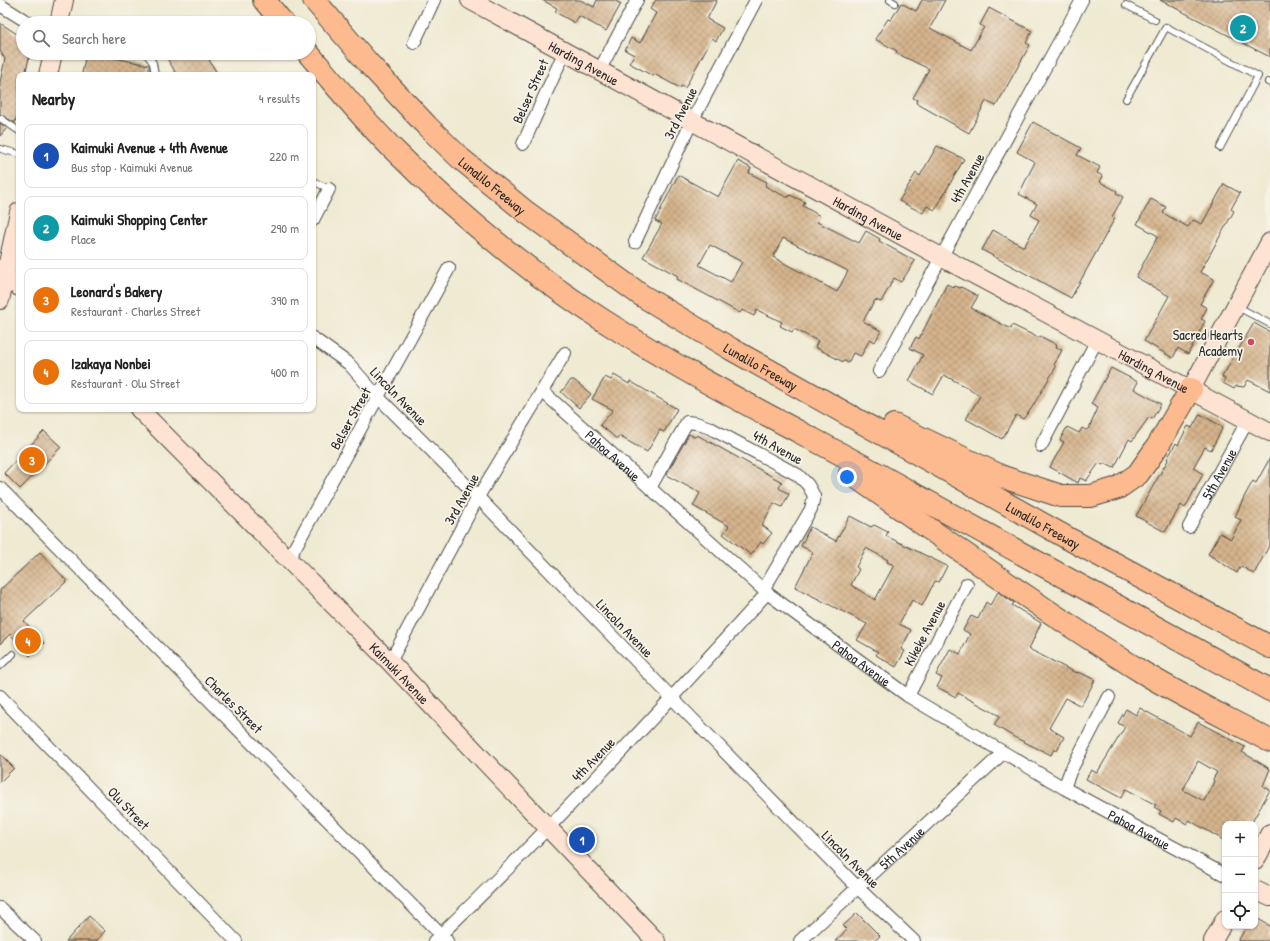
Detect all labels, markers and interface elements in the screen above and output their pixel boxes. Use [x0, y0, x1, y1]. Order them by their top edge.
pin: 2 [1230, 13, 1256, 43]
search box [16, 16, 316, 60]
icon: search [30, 27, 52, 49]
text: Search here [62, 28, 126, 49]
street label: Harding Avenue [546, 35, 623, 89]
street label: Belser Street [507, 56, 553, 126]
street label: 3rd Avenue [659, 83, 701, 142]
text: Nearby [32, 87, 75, 110]
text: 4 results [259, 89, 300, 107]
text: Kaimuki Avenue + 4th Avenue [71, 137, 228, 158]
text: 1 [44, 147, 48, 165]
text: 220 m [269, 147, 299, 165]
street label: 4th Avenue [945, 149, 989, 207]
street label: Lunalilo Freeway [455, 152, 531, 219]
text: Bus stop · Kaimuki Avenue [71, 158, 193, 176]
street label: Harding Avenue [830, 191, 907, 245]
text: Kaimuki Shopping Center [71, 209, 208, 230]
text: 2 [43, 219, 49, 237]
text: 290 m [270, 219, 299, 237]
text: Place [71, 230, 96, 248]
text: Leonard's Bakery [71, 281, 162, 302]
text: 3 [43, 291, 49, 309]
text: 390 m [271, 291, 299, 309]
text: Restaurant · Charles Street [71, 302, 200, 320]
place label: Sacred Hearts Academy [1173, 325, 1243, 361]
marker: Sacred Hearts Academy [1246, 337, 1256, 347]
street label: Lunalilo Freeway [721, 338, 802, 395]
street label: Harding Avenue [1116, 344, 1193, 397]
text: Izakaya Nonbei [71, 353, 151, 374]
text: 4 [44, 363, 48, 381]
text: 400 m [271, 363, 299, 381]
street label: Lincoln Avenue [366, 363, 432, 430]
text: Restaurant · Olu Street [71, 374, 180, 392]
street label: Belser Street [325, 383, 375, 453]
street label: Pahoa Avenue [582, 425, 645, 485]
street label: 4th Avenue [749, 425, 807, 469]
street label: 5th Avenue [1197, 444, 1240, 502]
pin: 3 [19, 445, 45, 475]
your location [837, 467, 857, 487]
street label: 3rd Avenue [439, 470, 483, 528]
street label: Lunalilo Freeway [1003, 496, 1084, 554]
street label: Lincoln Avenue [592, 595, 658, 662]
street label: Kikeke Avenue [899, 596, 949, 669]
pin: 4 [15, 626, 41, 656]
street label: Pahoa Avenue [829, 635, 895, 690]
street label: Kaimuki Avenue [366, 638, 434, 708]
street label: Charles Street [201, 671, 267, 737]
street label: 4th Avenue [567, 732, 619, 785]
street label: Olu Street [104, 782, 154, 834]
street label: Pahoa Avenue [1105, 804, 1174, 854]
street label: 5th Avenue [874, 821, 928, 873]
map controls [1222, 821, 1258, 929]
button: + [1222, 821, 1258, 857]
pin: 1 [569, 825, 595, 855]
street label: Lincoln Avenue [818, 826, 884, 892]
button: − [1222, 857, 1258, 893]
button: locate [1222, 893, 1258, 929]

